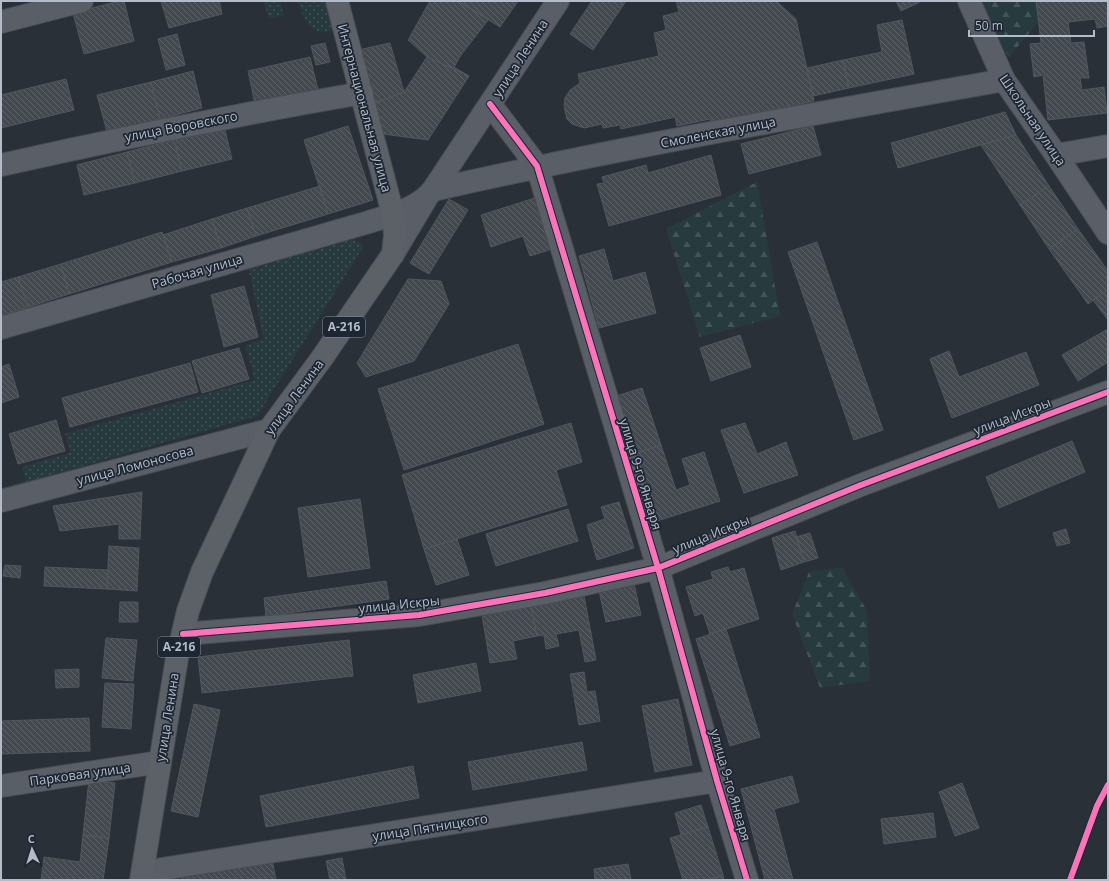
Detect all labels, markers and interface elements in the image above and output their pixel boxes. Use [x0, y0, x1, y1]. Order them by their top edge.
scale bar [969, 12, 1094, 38]
street label: улица Ленина [488, 16, 552, 100]
text: 50 m [975, 17, 1003, 34]
street label: Интернациональная улица [334, 22, 396, 194]
street label: Школьная улица [996, 71, 1070, 169]
street label: улица Воровского [123, 106, 239, 146]
street label: Смоленская улица [659, 112, 777, 152]
street label: Рабочая улица [149, 249, 245, 293]
road number: А-216 [323, 317, 365, 337]
street label: улица Ленина [260, 356, 328, 438]
street label: улица Искры [971, 393, 1053, 439]
street label: улица 9-го Января [615, 416, 667, 532]
street label: улица Ломоносова [75, 441, 195, 489]
street label: улица Искры [670, 510, 752, 558]
street label: улица Искры [357, 591, 441, 617]
road number: А-216 [158, 637, 200, 657]
street label: улица Ленина [151, 671, 183, 763]
street label: улица 9-го Января [706, 727, 756, 843]
street label: Парковая улица [28, 758, 132, 790]
street label: улица Пятницкого [371, 809, 489, 845]
north arrow [12, 829, 52, 869]
text: С [27, 831, 35, 846]

